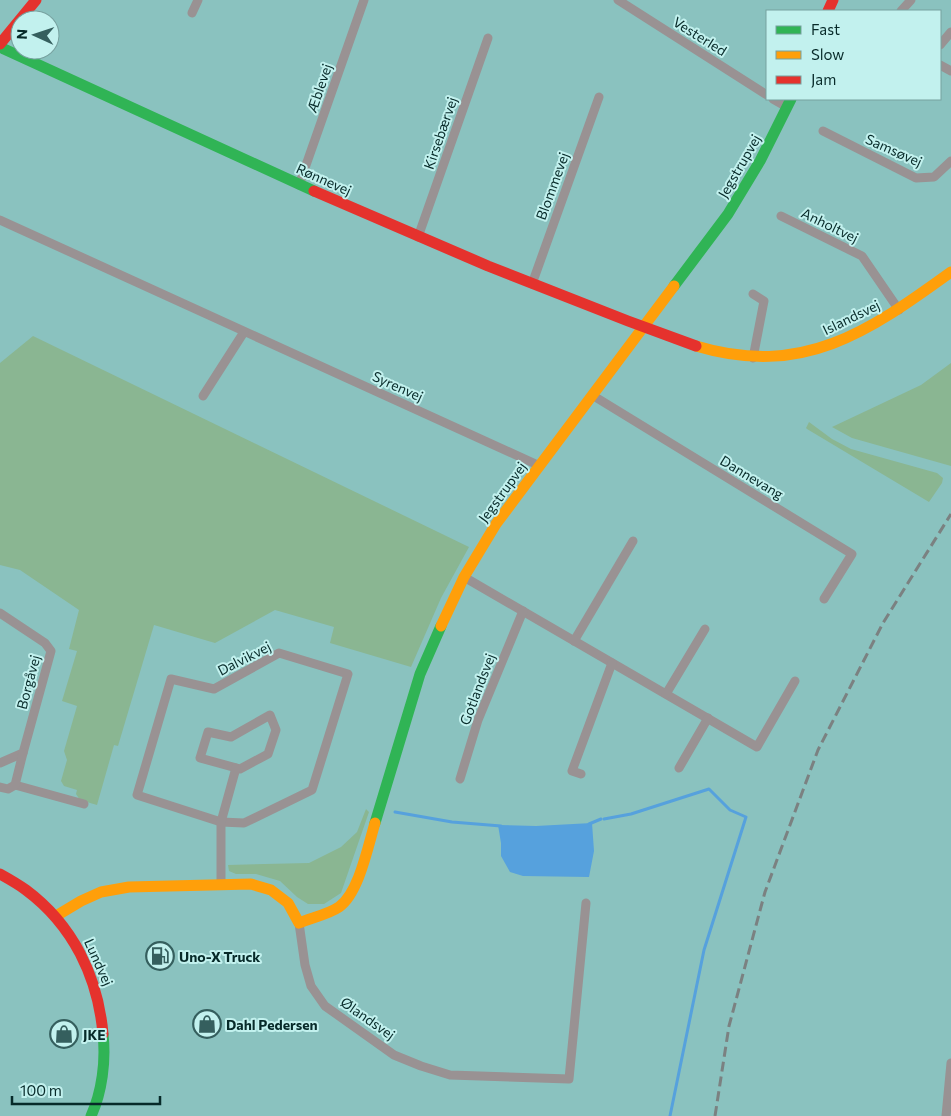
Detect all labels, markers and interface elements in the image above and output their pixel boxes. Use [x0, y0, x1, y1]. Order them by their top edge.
north arrow [10, 10, 60, 60]
legend [766, 10, 941, 100]
street label: Vesterled [670, 13, 730, 59]
text: Fast [811, 20, 840, 38]
text: N [13, 29, 30, 40]
text: Slow [811, 45, 844, 63]
street label: Æblevej [303, 61, 335, 115]
text: Jam [811, 70, 836, 88]
street label: Kirsebærvej [420, 95, 460, 171]
street label: Samsøvej [863, 130, 925, 170]
street label: Jegstrupvej [714, 131, 764, 201]
street label: Blommevej [532, 150, 572, 222]
street label: Rønnevej [294, 159, 354, 199]
street label: Anholtvej [799, 204, 861, 246]
street label: Islandsvej [820, 296, 882, 338]
street label: Syrenvej [370, 367, 426, 405]
street label: Dannevang [717, 451, 787, 503]
street label: Jegstrupvej [474, 458, 530, 526]
street label: Dalvikvej [215, 637, 273, 679]
street label: Gotlandsvej [456, 651, 498, 727]
street label: Borgåvej [13, 653, 43, 711]
street label: Lundvej [81, 936, 117, 988]
fuel station icon: Uno-X Truck [145, 941, 175, 971]
place label: Uno-X Truck [179, 948, 260, 965]
street label: Ølandsvej [338, 993, 398, 1043]
shop icon: Dahl Pedersen [192, 1009, 222, 1039]
place label: Dahl Pedersen [226, 1016, 318, 1033]
shop icon: JKE [49, 1019, 79, 1049]
place label: JKE [83, 1026, 106, 1043]
scale bar [12, 1074, 160, 1106]
text: 100 m [20, 1081, 62, 1099]

